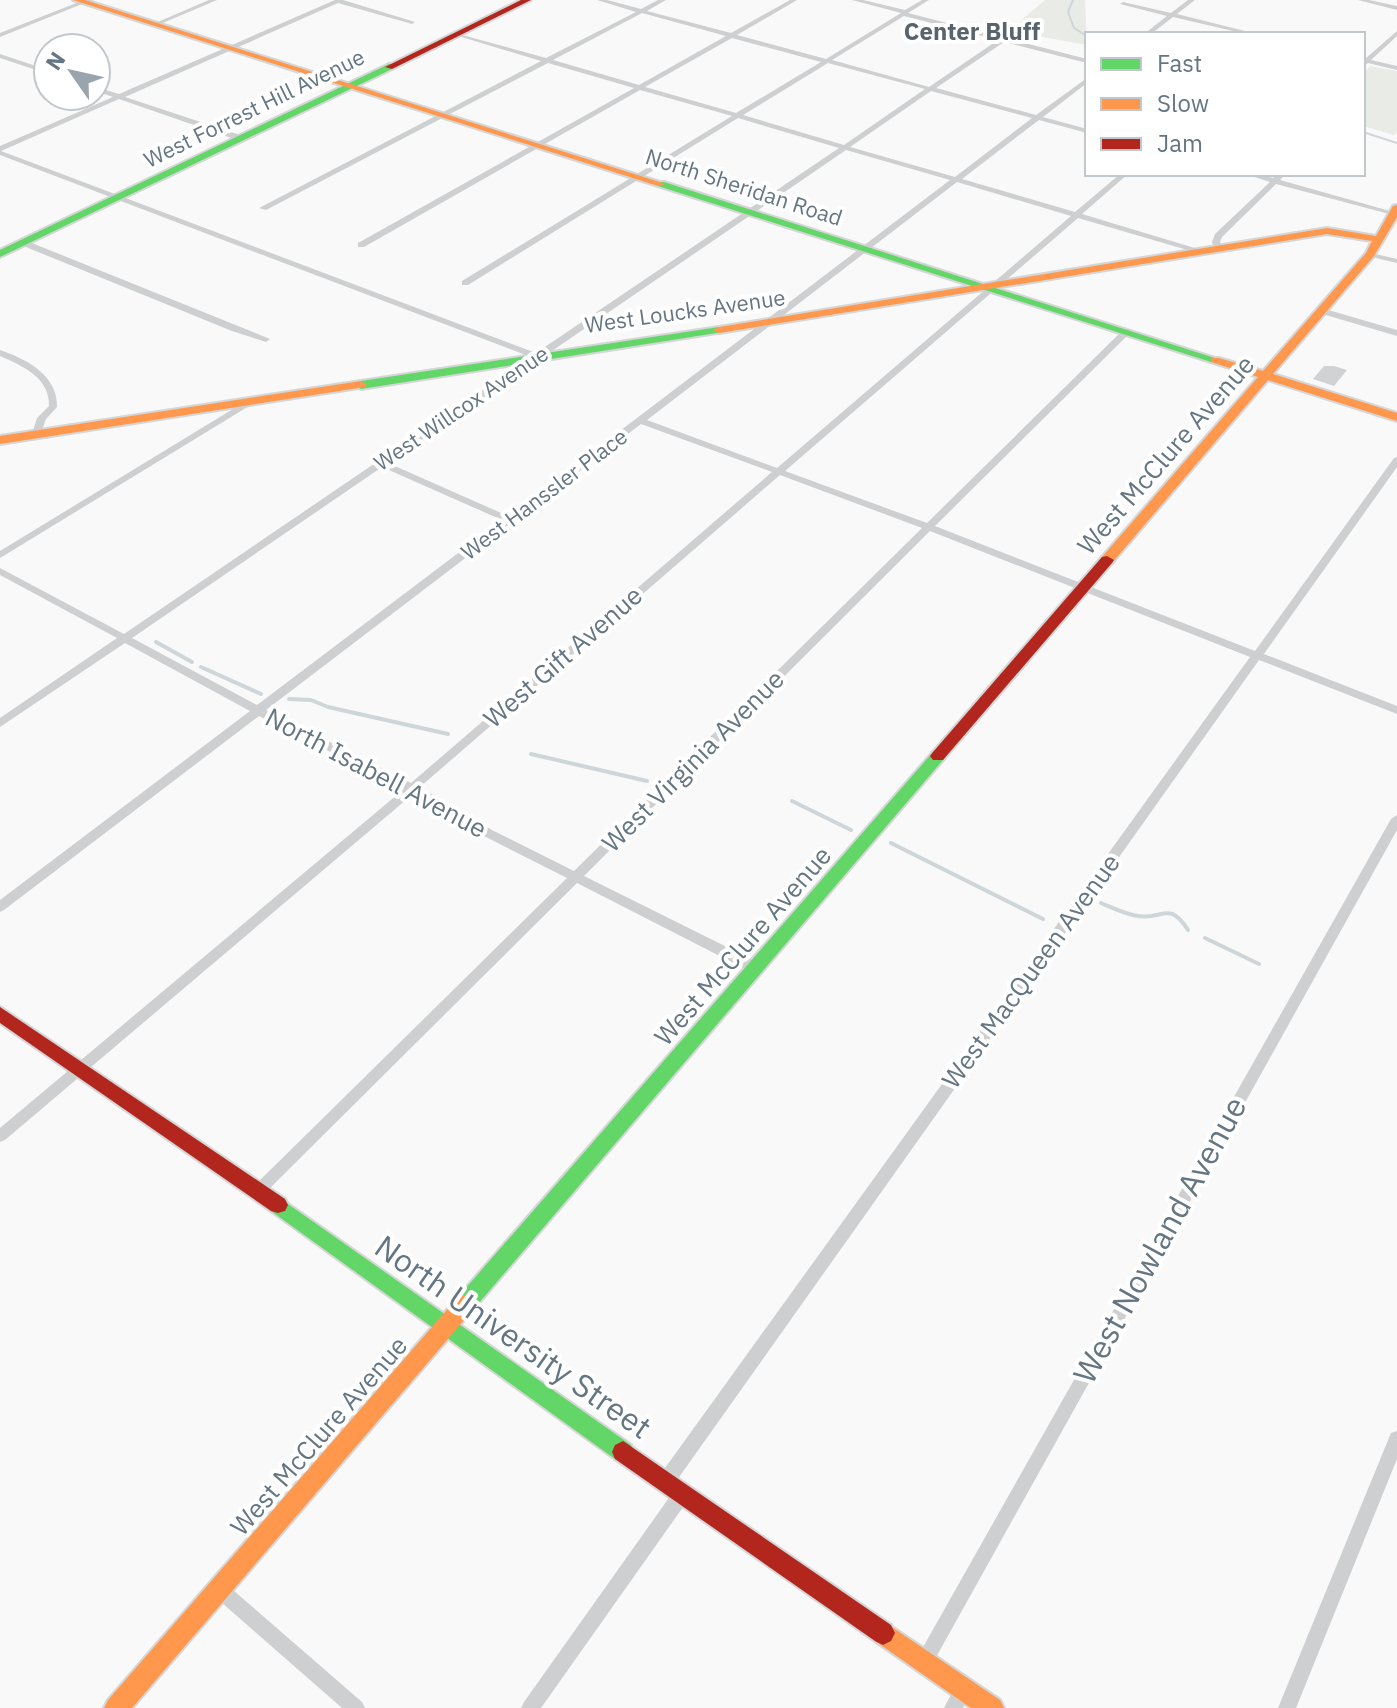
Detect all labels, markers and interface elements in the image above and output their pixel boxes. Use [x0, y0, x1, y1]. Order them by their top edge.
district label: Center Bluff [904, 15, 1041, 47]
north arrow [32, 32, 112, 112]
legend [1085, 32, 1365, 176]
street label: West Forrest Hill Avenue [139, 41, 369, 174]
text: N [39, 46, 71, 75]
text: Fast [1157, 47, 1202, 79]
text: Slow [1157, 87, 1209, 119]
text: Jam [1157, 127, 1203, 159]
street label: North Sheridan Road [642, 141, 846, 232]
street label: West Loucks Avenue [583, 282, 787, 339]
street label: West Willcox Avenue [368, 338, 554, 477]
street label: West McClure Avenue [1069, 347, 1261, 561]
street label: West Hanssler Place [455, 421, 633, 566]
street label: West Gift Avenue [476, 578, 649, 735]
street label: West Virginia Avenue [594, 662, 791, 859]
street label: North Isabell Avenue [260, 699, 493, 845]
street label: West McClure Avenue [646, 838, 838, 1052]
street label: West MacQueen Avenue [933, 846, 1127, 1095]
street label: West Nowland Avenue [1063, 1089, 1255, 1390]
street label: North University Street [367, 1225, 660, 1447]
street label: West McClure Avenue [222, 1328, 414, 1542]

